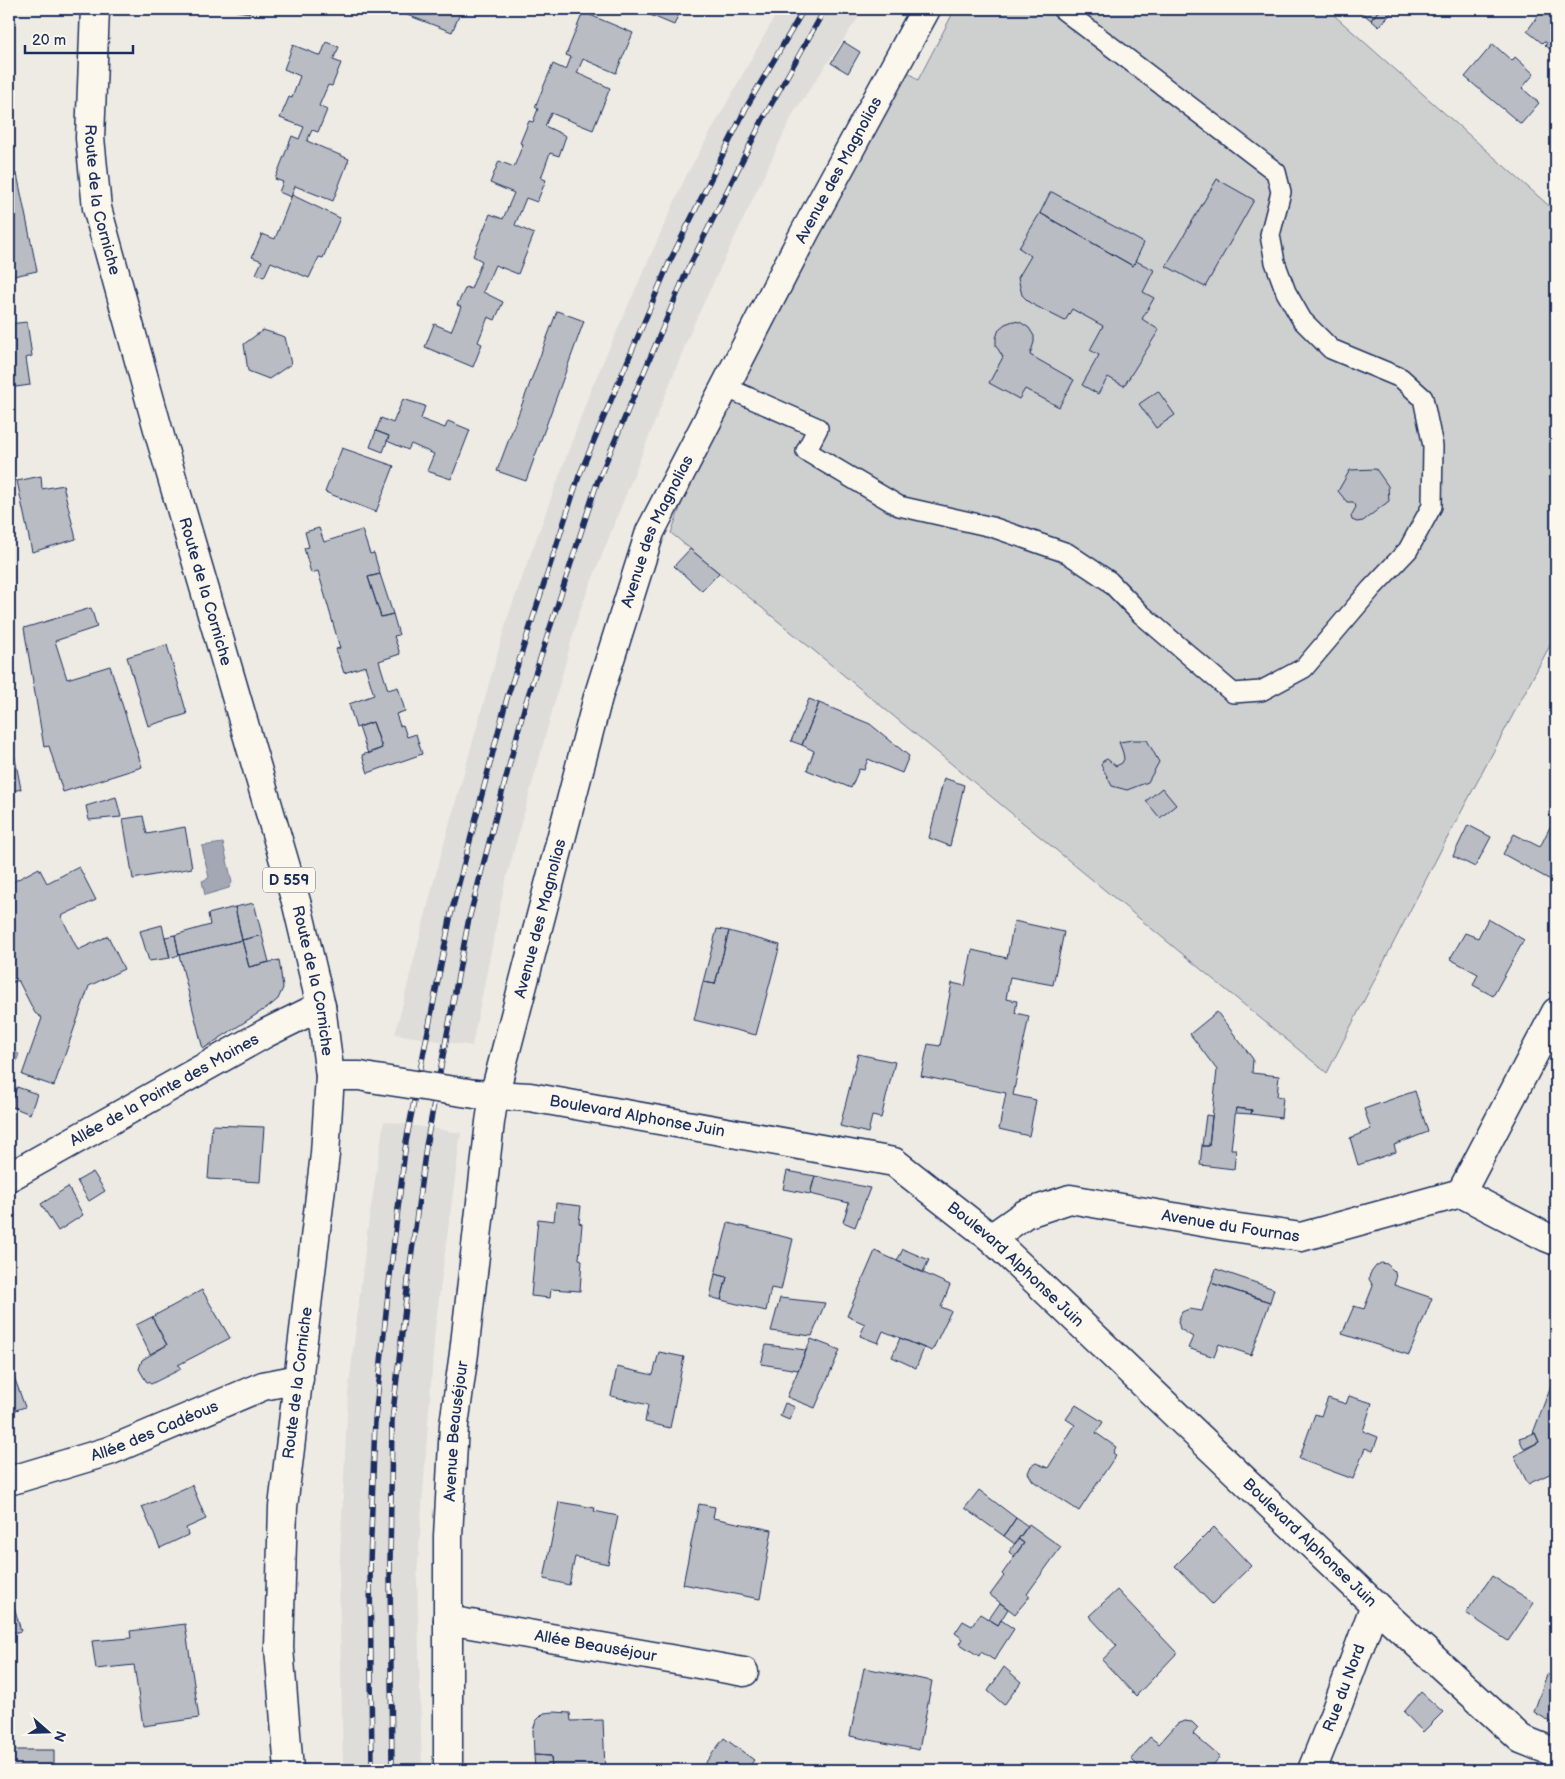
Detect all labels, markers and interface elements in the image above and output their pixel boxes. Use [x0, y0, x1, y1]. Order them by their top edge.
scale bar [25, 22, 132, 54]
text: 20 m [32, 31, 66, 50]
street label: Avenue des Magnolias [791, 94, 886, 246]
street label: Route de la Corniche [80, 124, 125, 278]
street label: Avenue des Magnolias [617, 452, 697, 610]
street label: Route de la Corniche [175, 515, 236, 668]
street label: Avenue des Magnolias [510, 837, 570, 1000]
road number: D 559 [263, 868, 315, 892]
street label: Route de la Corniche [288, 904, 337, 1058]
street label: Allée de la Pointe des Moines [66, 1029, 262, 1151]
street label: Boulevard Alphonse Juin [548, 1091, 726, 1141]
street label: Boulevard Alphonse Juin [943, 1198, 1088, 1331]
street label: Avenue du Fournas [1160, 1206, 1301, 1246]
street label: Route de la Corniche [279, 1305, 317, 1460]
street label: Avenue Beauséjour [440, 1359, 472, 1502]
street label: Allée des Cadéous [89, 1396, 221, 1465]
street label: Boulevard Alphonse Juin [1239, 1474, 1381, 1611]
street label: Allée Beauséjour [533, 1626, 659, 1666]
street label: Rue du Nord [1319, 1641, 1369, 1735]
north arrow [22, 1706, 72, 1756]
text: N [50, 1728, 70, 1744]

